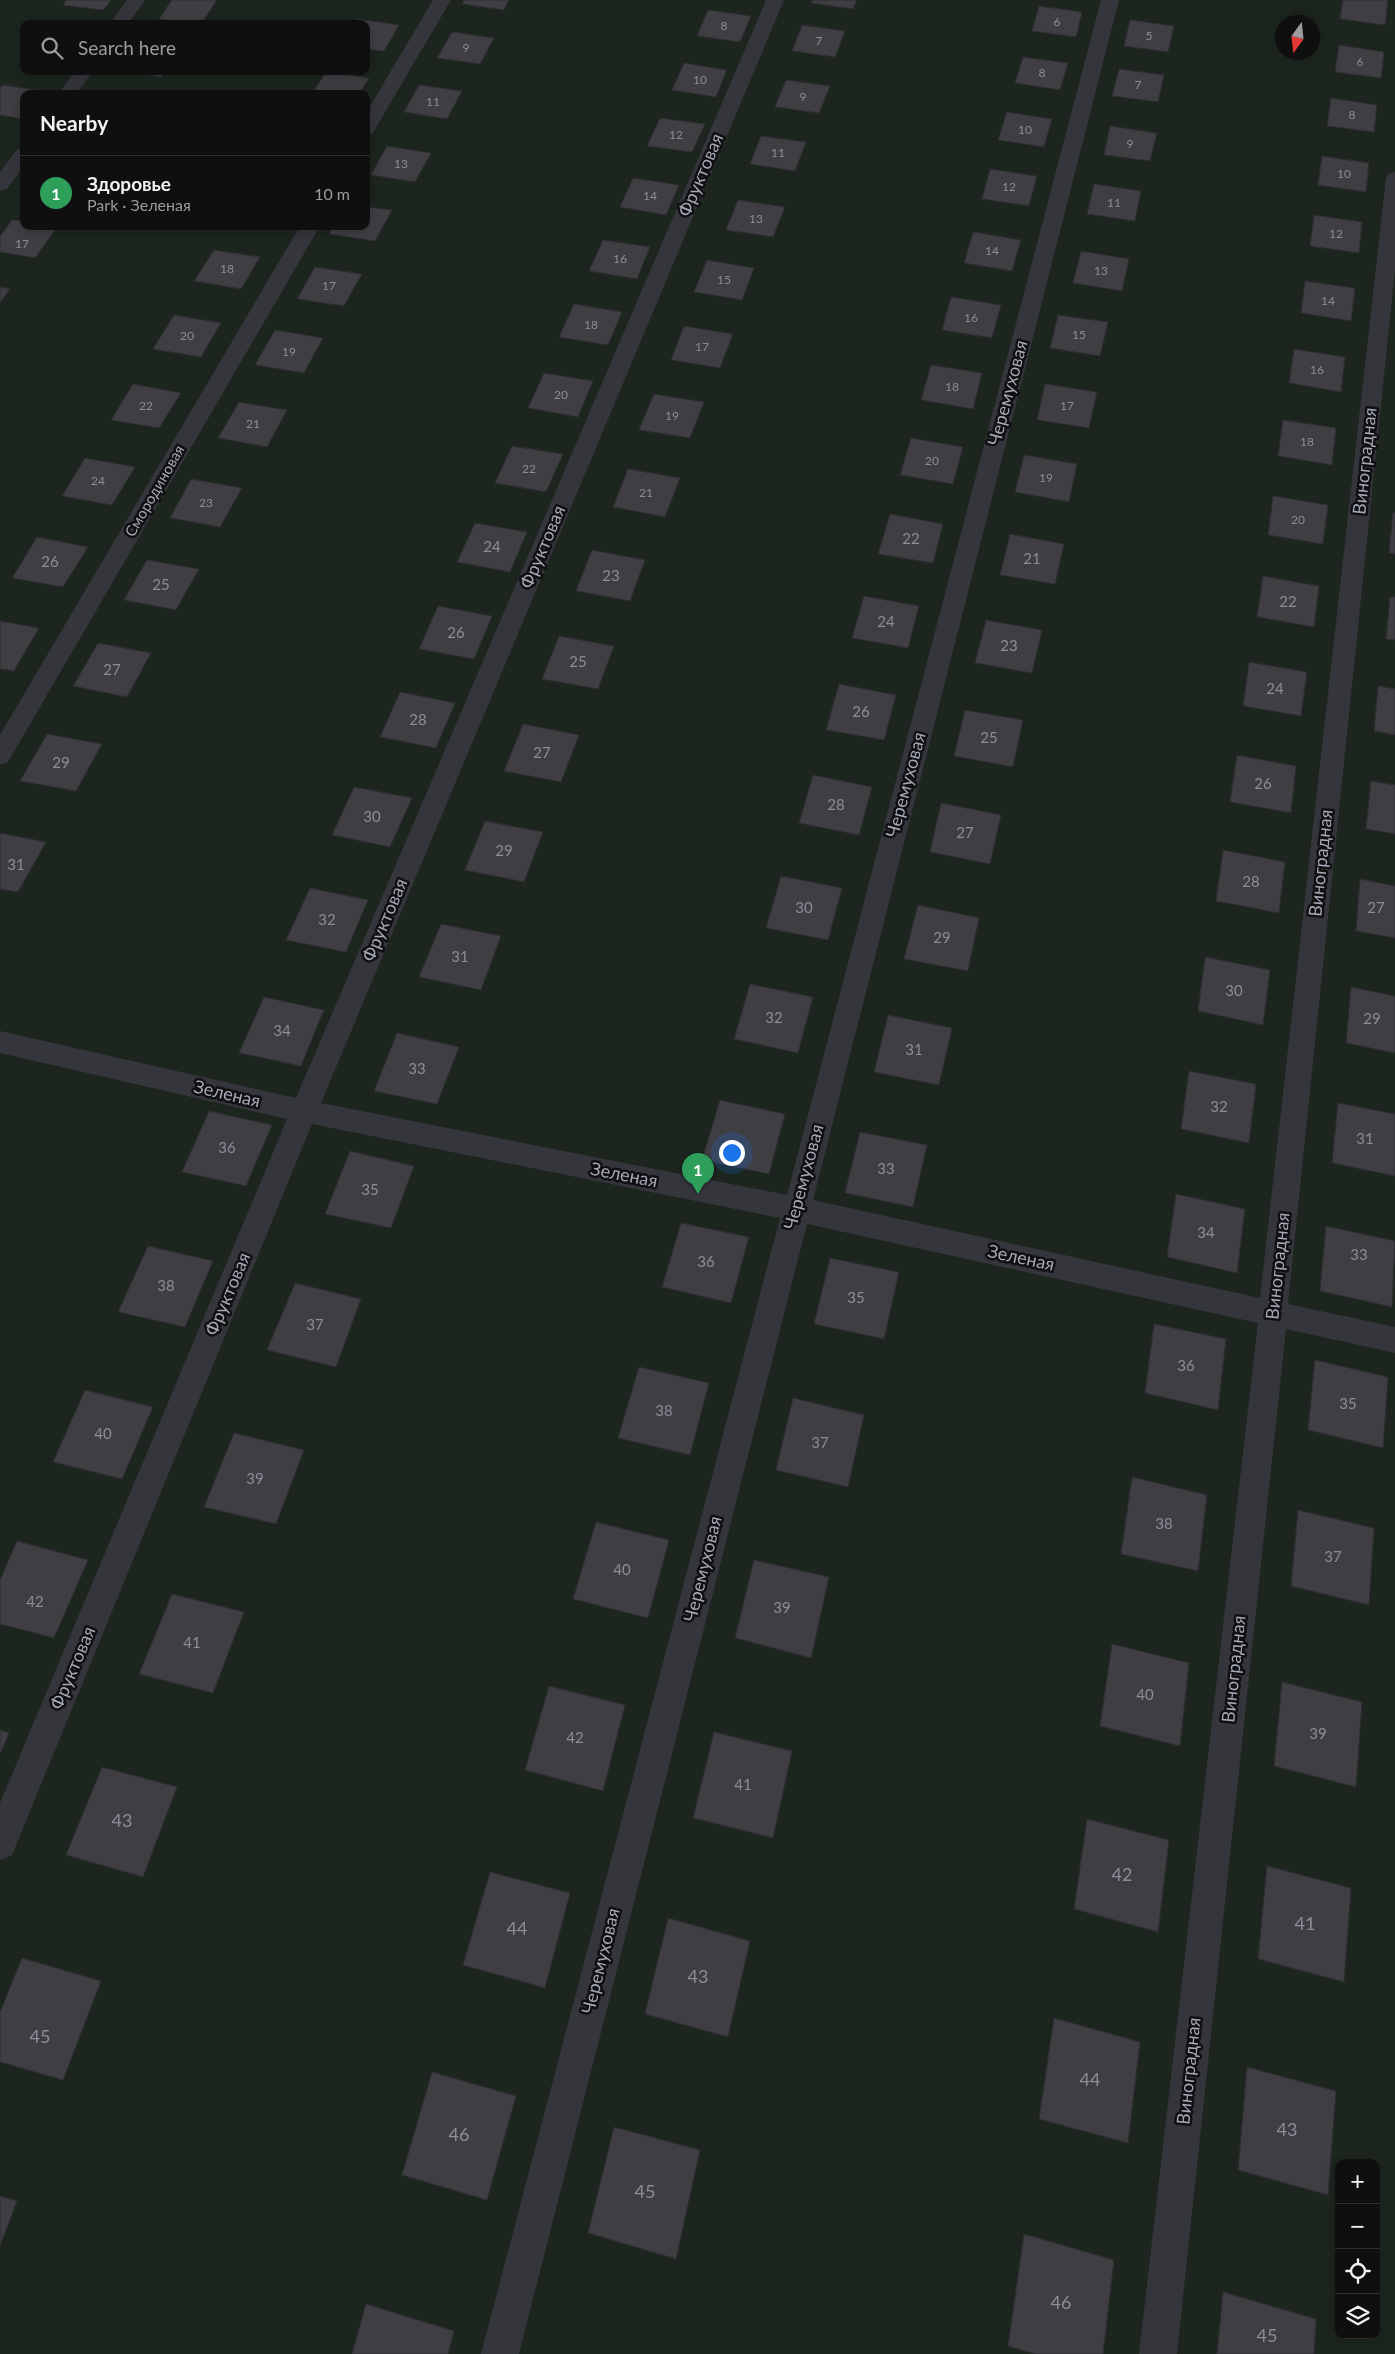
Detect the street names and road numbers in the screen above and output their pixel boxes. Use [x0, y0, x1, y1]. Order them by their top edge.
street label: Фруктовая [673, 130, 727, 219]
street label: Черемуховая [982, 338, 1032, 448]
street label: Виноградная [1347, 406, 1381, 516]
street label: Смородиновая [121, 441, 188, 540]
street label: Фруктовая [515, 502, 569, 591]
street label: Черемуховая [880, 730, 930, 840]
street label: Виноградная [1303, 808, 1337, 918]
street label: Фруктовая [357, 875, 411, 964]
street label: Зеленая [192, 1075, 263, 1111]
street label: Черемуховая [778, 1122, 828, 1232]
street label: Зеленая [589, 1157, 660, 1191]
street label: Виноградная [1260, 1211, 1294, 1321]
street label: Зеленая [986, 1239, 1057, 1275]
street label: Фруктовая [200, 1249, 254, 1338]
street label: Черемуховая [678, 1514, 726, 1624]
street label: Виноградная [1216, 1614, 1250, 1724]
street label: Фруктовая [45, 1623, 99, 1712]
street label: Черемуховая [576, 1906, 624, 2016]
street label: Виноградная [1171, 2016, 1205, 2126]

